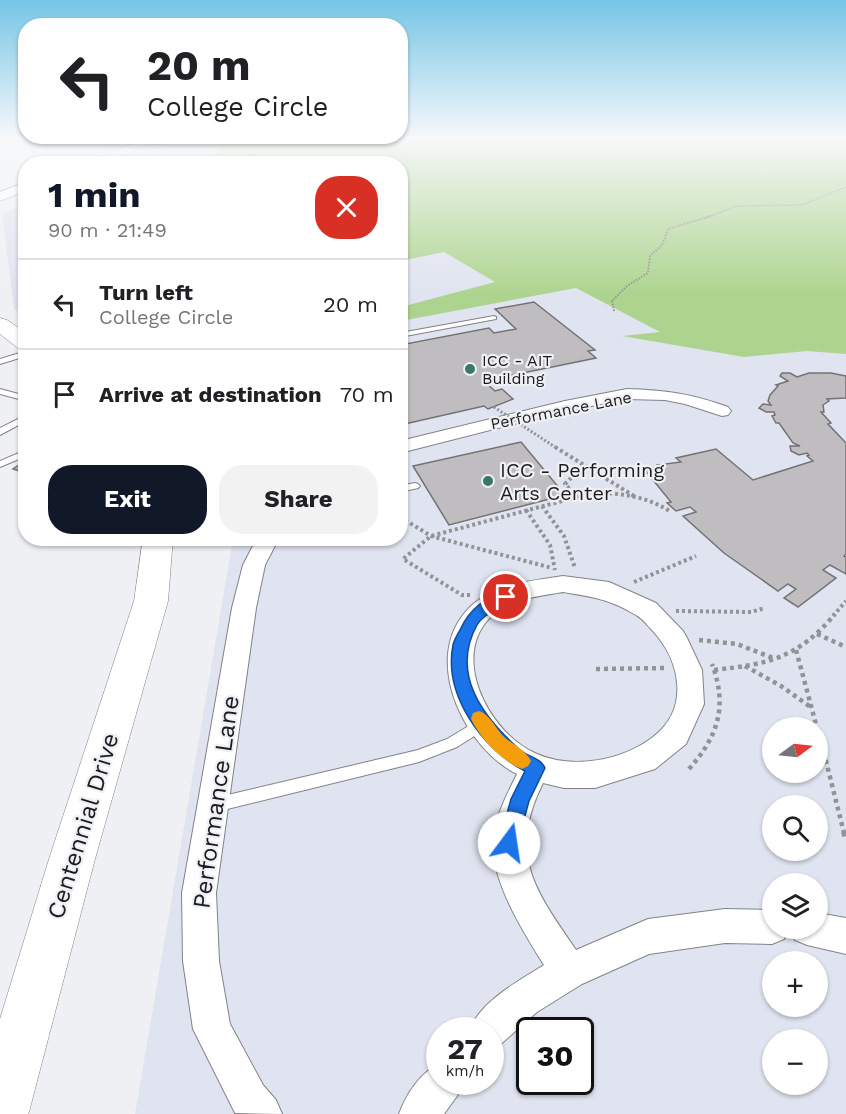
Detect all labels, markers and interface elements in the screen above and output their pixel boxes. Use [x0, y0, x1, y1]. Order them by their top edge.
text: 20 m [147, 41, 251, 90]
icon: left [48, 42, 126, 120]
text: College Circle [147, 91, 328, 123]
text: 1 min [48, 174, 140, 216]
button: close [315, 176, 378, 239]
text: 90 m · 21:49 [48, 218, 167, 242]
text: Turn left [99, 280, 193, 305]
icon: left [48, 288, 81, 321]
text: 20 m [323, 292, 378, 317]
text: College Circle [99, 305, 233, 329]
place label: ICC - AIT Building [482, 351, 552, 388]
marker: ICC - AIT Building [463, 362, 477, 376]
icon: arrive [48, 378, 81, 411]
text: Arrive at destination [99, 382, 322, 407]
text: 70 m [340, 382, 394, 407]
street label: Performance Lane [489, 388, 633, 433]
place label: ICC - Performing Arts Center [500, 458, 664, 505]
button: Exit [48, 465, 207, 534]
button: Share [219, 465, 378, 534]
marker: ICC - Performing Arts Center [481, 474, 495, 488]
pin [480, 571, 531, 622]
icon: arrive [489, 580, 522, 613]
street label: Performance Lane [187, 694, 245, 910]
north arrow [762, 717, 828, 783]
map controls [762, 717, 828, 1095]
street label: Centennial Drive [41, 730, 125, 922]
button: search [762, 795, 828, 861]
position arrow [477, 811, 541, 875]
button: layers [762, 873, 828, 939]
button: + [762, 951, 828, 1017]
speed limit sign: 30 [516, 1017, 594, 1095]
button: − [762, 1029, 828, 1095]
text: 27 [447, 1031, 483, 1066]
text: km/h [446, 1062, 484, 1080]

